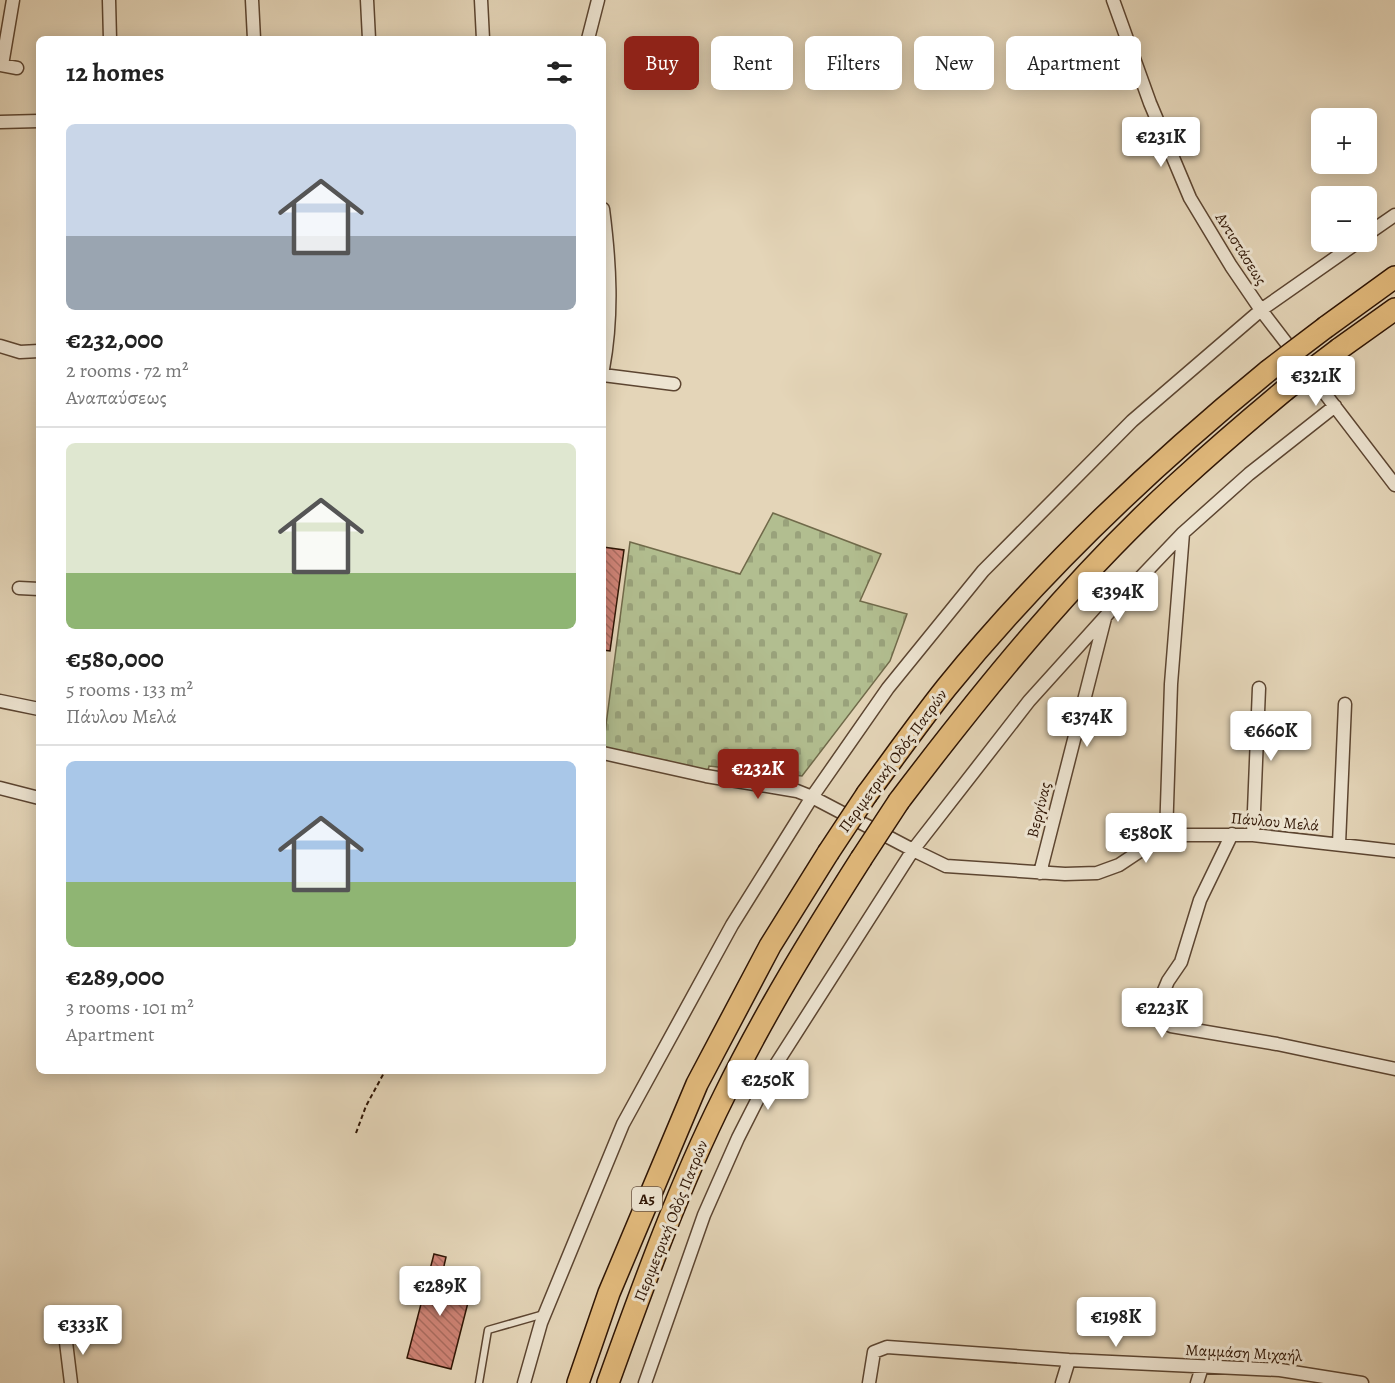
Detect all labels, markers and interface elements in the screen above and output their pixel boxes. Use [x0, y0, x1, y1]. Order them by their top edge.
chip: Buy [624, 36, 699, 90]
chip: Rent [711, 36, 793, 90]
chip: Filters [805, 36, 902, 90]
chip: New [914, 36, 994, 90]
chip: Apartment [1006, 36, 1141, 90]
text: 12 homes [66, 55, 164, 90]
icon: filters [543, 56, 576, 89]
map controls [1311, 108, 1377, 252]
button: + [1311, 108, 1377, 174]
pin: €231K [1119, 117, 1203, 168]
text: €231K [1136, 123, 1186, 150]
icon: home [267, 163, 375, 271]
button: − [1311, 186, 1377, 252]
street label: Αντιστάσεως [1209, 208, 1272, 290]
text: €232,000 [66, 322, 163, 357]
pin: €321K [1274, 356, 1358, 407]
text: 2 rooms · 72 m² [66, 357, 188, 384]
text: €321K [1291, 362, 1341, 389]
text: Αναπαύσεως [66, 384, 167, 411]
icon: home [267, 482, 375, 590]
pin: €394K [1076, 572, 1160, 623]
text: €394K [1092, 578, 1144, 605]
text: €580,000 [66, 641, 164, 676]
text: 5 rooms · 133 m² [66, 676, 193, 703]
street label: Περιμετρική Οδός Πατρών [833, 685, 953, 837]
pin: €374K [1045, 697, 1129, 748]
text: Πάυλου Μελά [66, 703, 177, 730]
text: €374K [1061, 703, 1113, 730]
pin: €660K [1229, 711, 1313, 762]
text: €660K [1244, 717, 1298, 744]
pin: €232K [716, 749, 800, 800]
text: €232K [732, 755, 784, 782]
street label: Βεργίνας [1021, 780, 1057, 840]
icon: home [267, 800, 375, 908]
street label: Πάυλου Μελά [1230, 807, 1320, 837]
pin: €580K [1104, 813, 1188, 864]
text: €580K [1120, 819, 1172, 846]
text: €289,000 [66, 959, 164, 994]
pin: €223K [1120, 988, 1204, 1039]
text: 3 rooms · 101 m² [66, 994, 194, 1021]
text: €223K [1136, 994, 1188, 1021]
text: Apartment [66, 1021, 155, 1048]
pin: €250K [726, 1060, 810, 1111]
text: €250K [742, 1066, 794, 1093]
street label: Περιμετρική Οδός Πατρών [629, 1137, 714, 1305]
road number: Α5 [632, 1187, 662, 1211]
pin: €289K [398, 1266, 482, 1317]
text: €289K [413, 1272, 467, 1299]
pin: €198K [1074, 1297, 1158, 1348]
text: €198K [1091, 1303, 1141, 1330]
pin: €333K [41, 1305, 125, 1356]
text: €333K [58, 1311, 108, 1338]
street label: Μαμμάση Μιχαήλ [1185, 1339, 1304, 1367]

